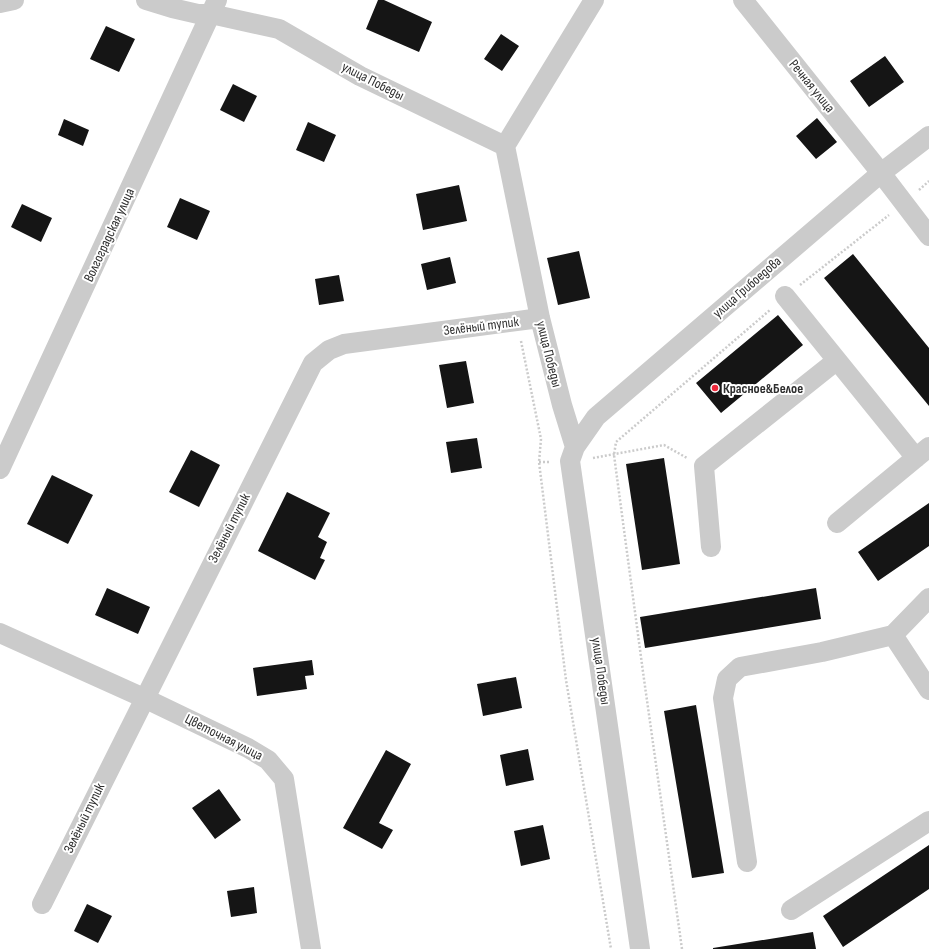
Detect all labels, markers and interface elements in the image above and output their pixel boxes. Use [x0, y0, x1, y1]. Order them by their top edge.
street label: Речная улица [785, 56, 839, 116]
street label: улица Победы [339, 58, 407, 104]
street label: Волгоградская улица [80, 185, 138, 285]
street label: улица Грибоедова [709, 253, 785, 321]
street label: Зелёный тупик [442, 313, 520, 339]
street label: улица Победы [533, 319, 565, 389]
place label: Красное&Белое [723, 380, 803, 397]
marker: Красное&Белое [710, 383, 720, 393]
street label: Зелёный тупик [204, 490, 254, 566]
street label: улица Победы [588, 636, 614, 706]
street label: Цветочная улица [182, 710, 266, 764]
street label: Зелёный тупик [60, 780, 109, 856]

